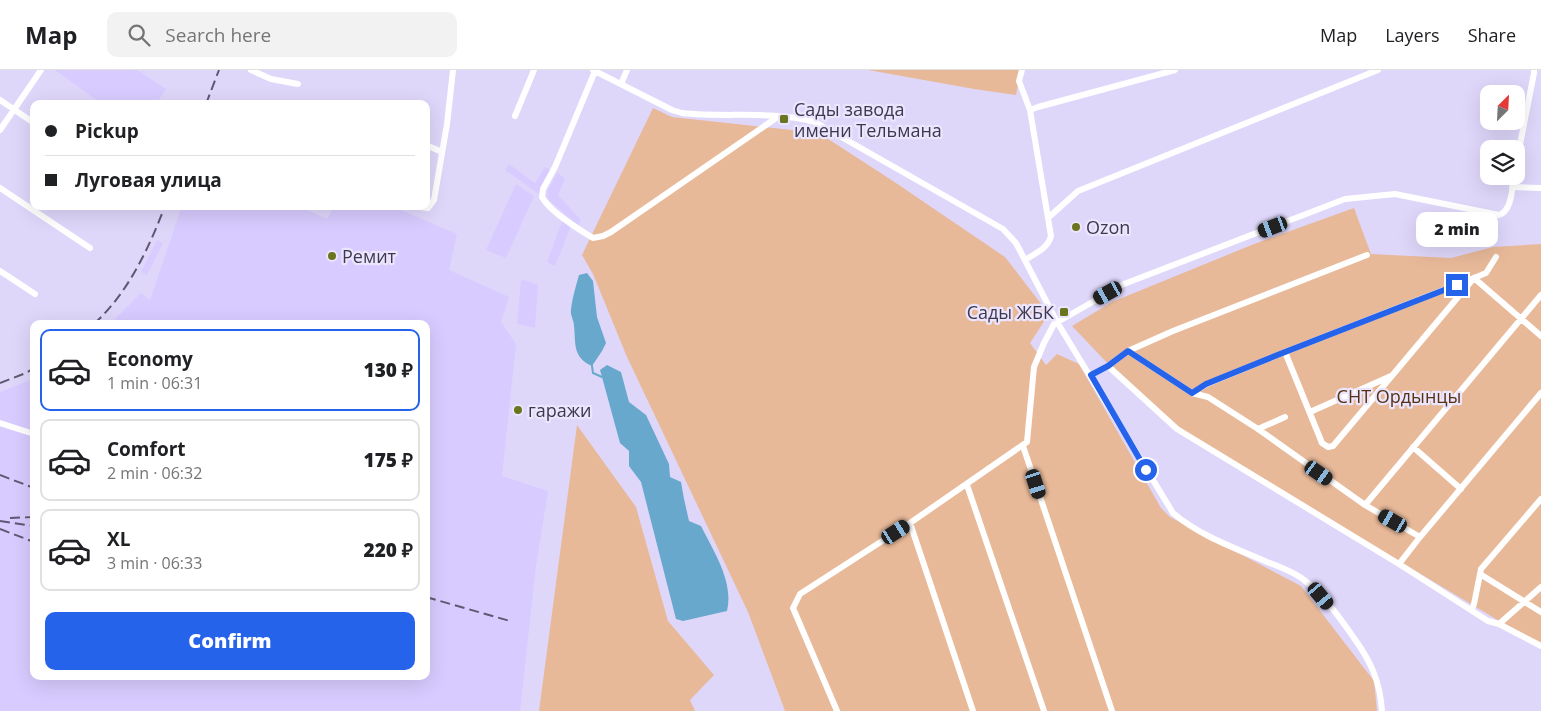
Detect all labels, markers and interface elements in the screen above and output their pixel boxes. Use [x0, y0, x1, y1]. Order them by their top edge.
search box [107, 12, 457, 57]
text: Map [25, 18, 77, 51]
icon: search [125, 21, 153, 49]
text: Search here [165, 22, 271, 48]
text: Map [1320, 23, 1357, 47]
text: Layers [1385, 23, 1440, 47]
text: Share [1468, 23, 1516, 47]
north arrow [1480, 85, 1525, 130]
map controls [1480, 85, 1525, 185]
place label: Сады завода имени Тельмана [794, 97, 942, 142]
marker: Сады завода имени Тельмана [778, 113, 790, 125]
text: Pickup [75, 118, 139, 144]
button: layers [1480, 140, 1525, 185]
text: Луговая улица [75, 167, 222, 193]
callout: 2 min [1416, 212, 1498, 248]
place label: Ozon [1086, 215, 1130, 239]
car [1256, 215, 1289, 239]
text: 2 min [1434, 218, 1480, 240]
marker: Ozon [1070, 221, 1082, 233]
place label: Ремит [342, 244, 397, 268]
marker: Ремит [326, 250, 338, 262]
route end [1446, 274, 1468, 296]
car [1091, 279, 1124, 307]
place label: Сады ЖБК [967, 300, 1054, 324]
marker: Сады ЖБК [1058, 306, 1070, 318]
text: Economy [107, 346, 193, 372]
icon: car [47, 348, 92, 393]
text: 130 ₽ [364, 357, 413, 383]
text: 1 min · 06:31 [107, 372, 202, 394]
park label: СНТ Ордынцы [1337, 384, 1461, 408]
place label: гаражи [528, 398, 591, 422]
marker: гаражи [512, 404, 524, 416]
text: Comfort [107, 436, 186, 462]
icon: car [47, 438, 92, 483]
text: 175 ₽ [364, 447, 413, 473]
car [1302, 458, 1335, 488]
route start [1135, 459, 1157, 481]
text: 2 min · 06:32 [107, 462, 202, 484]
car [1024, 467, 1047, 501]
car [1376, 507, 1409, 535]
car [879, 518, 912, 546]
text: XL [107, 526, 130, 552]
icon: car [47, 528, 92, 573]
text: 220 ₽ [364, 537, 413, 563]
text: 3 min · 06:33 [107, 552, 202, 574]
car [1305, 580, 1336, 612]
button: Confirm [45, 612, 415, 670]

